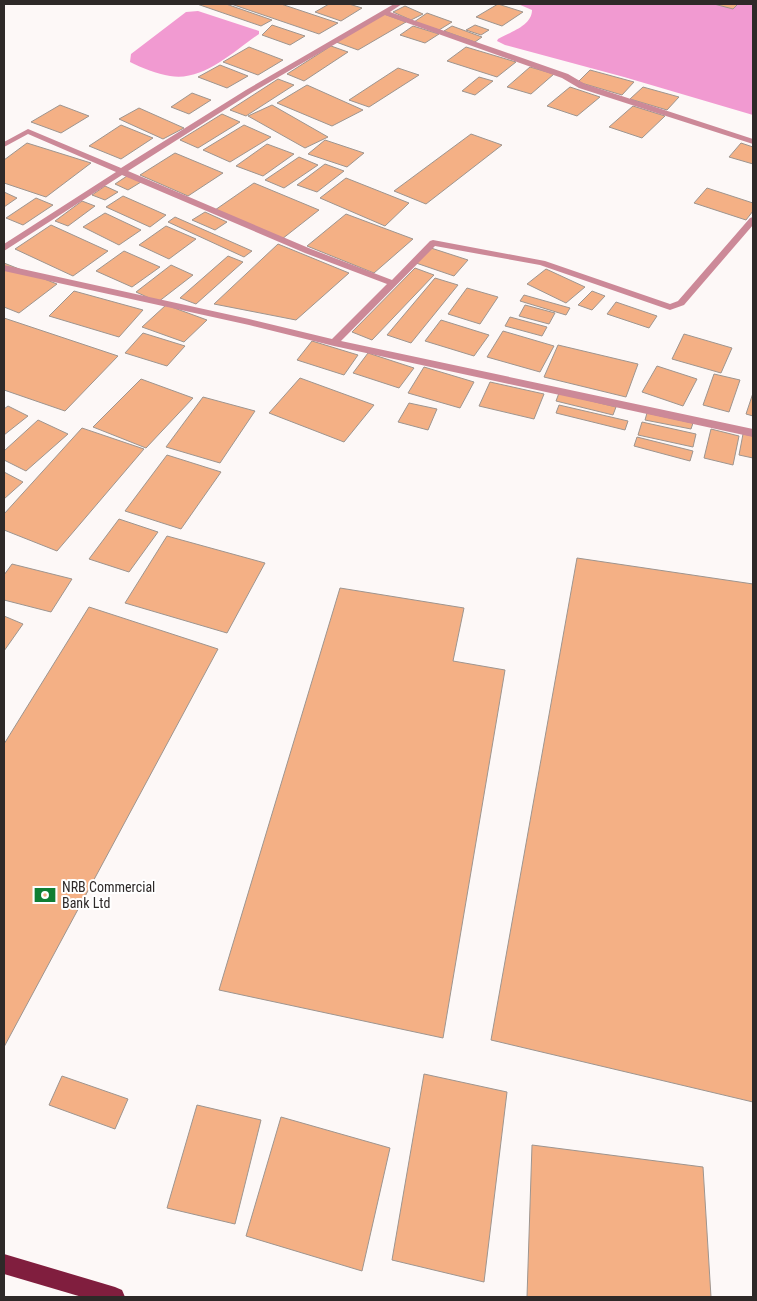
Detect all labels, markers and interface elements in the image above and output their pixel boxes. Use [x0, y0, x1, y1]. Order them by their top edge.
place label: NRB Commercial Bank Ltd [62, 879, 155, 911]
bank icon: NRB Commercial Bank Ltd [32, 882, 58, 908]

